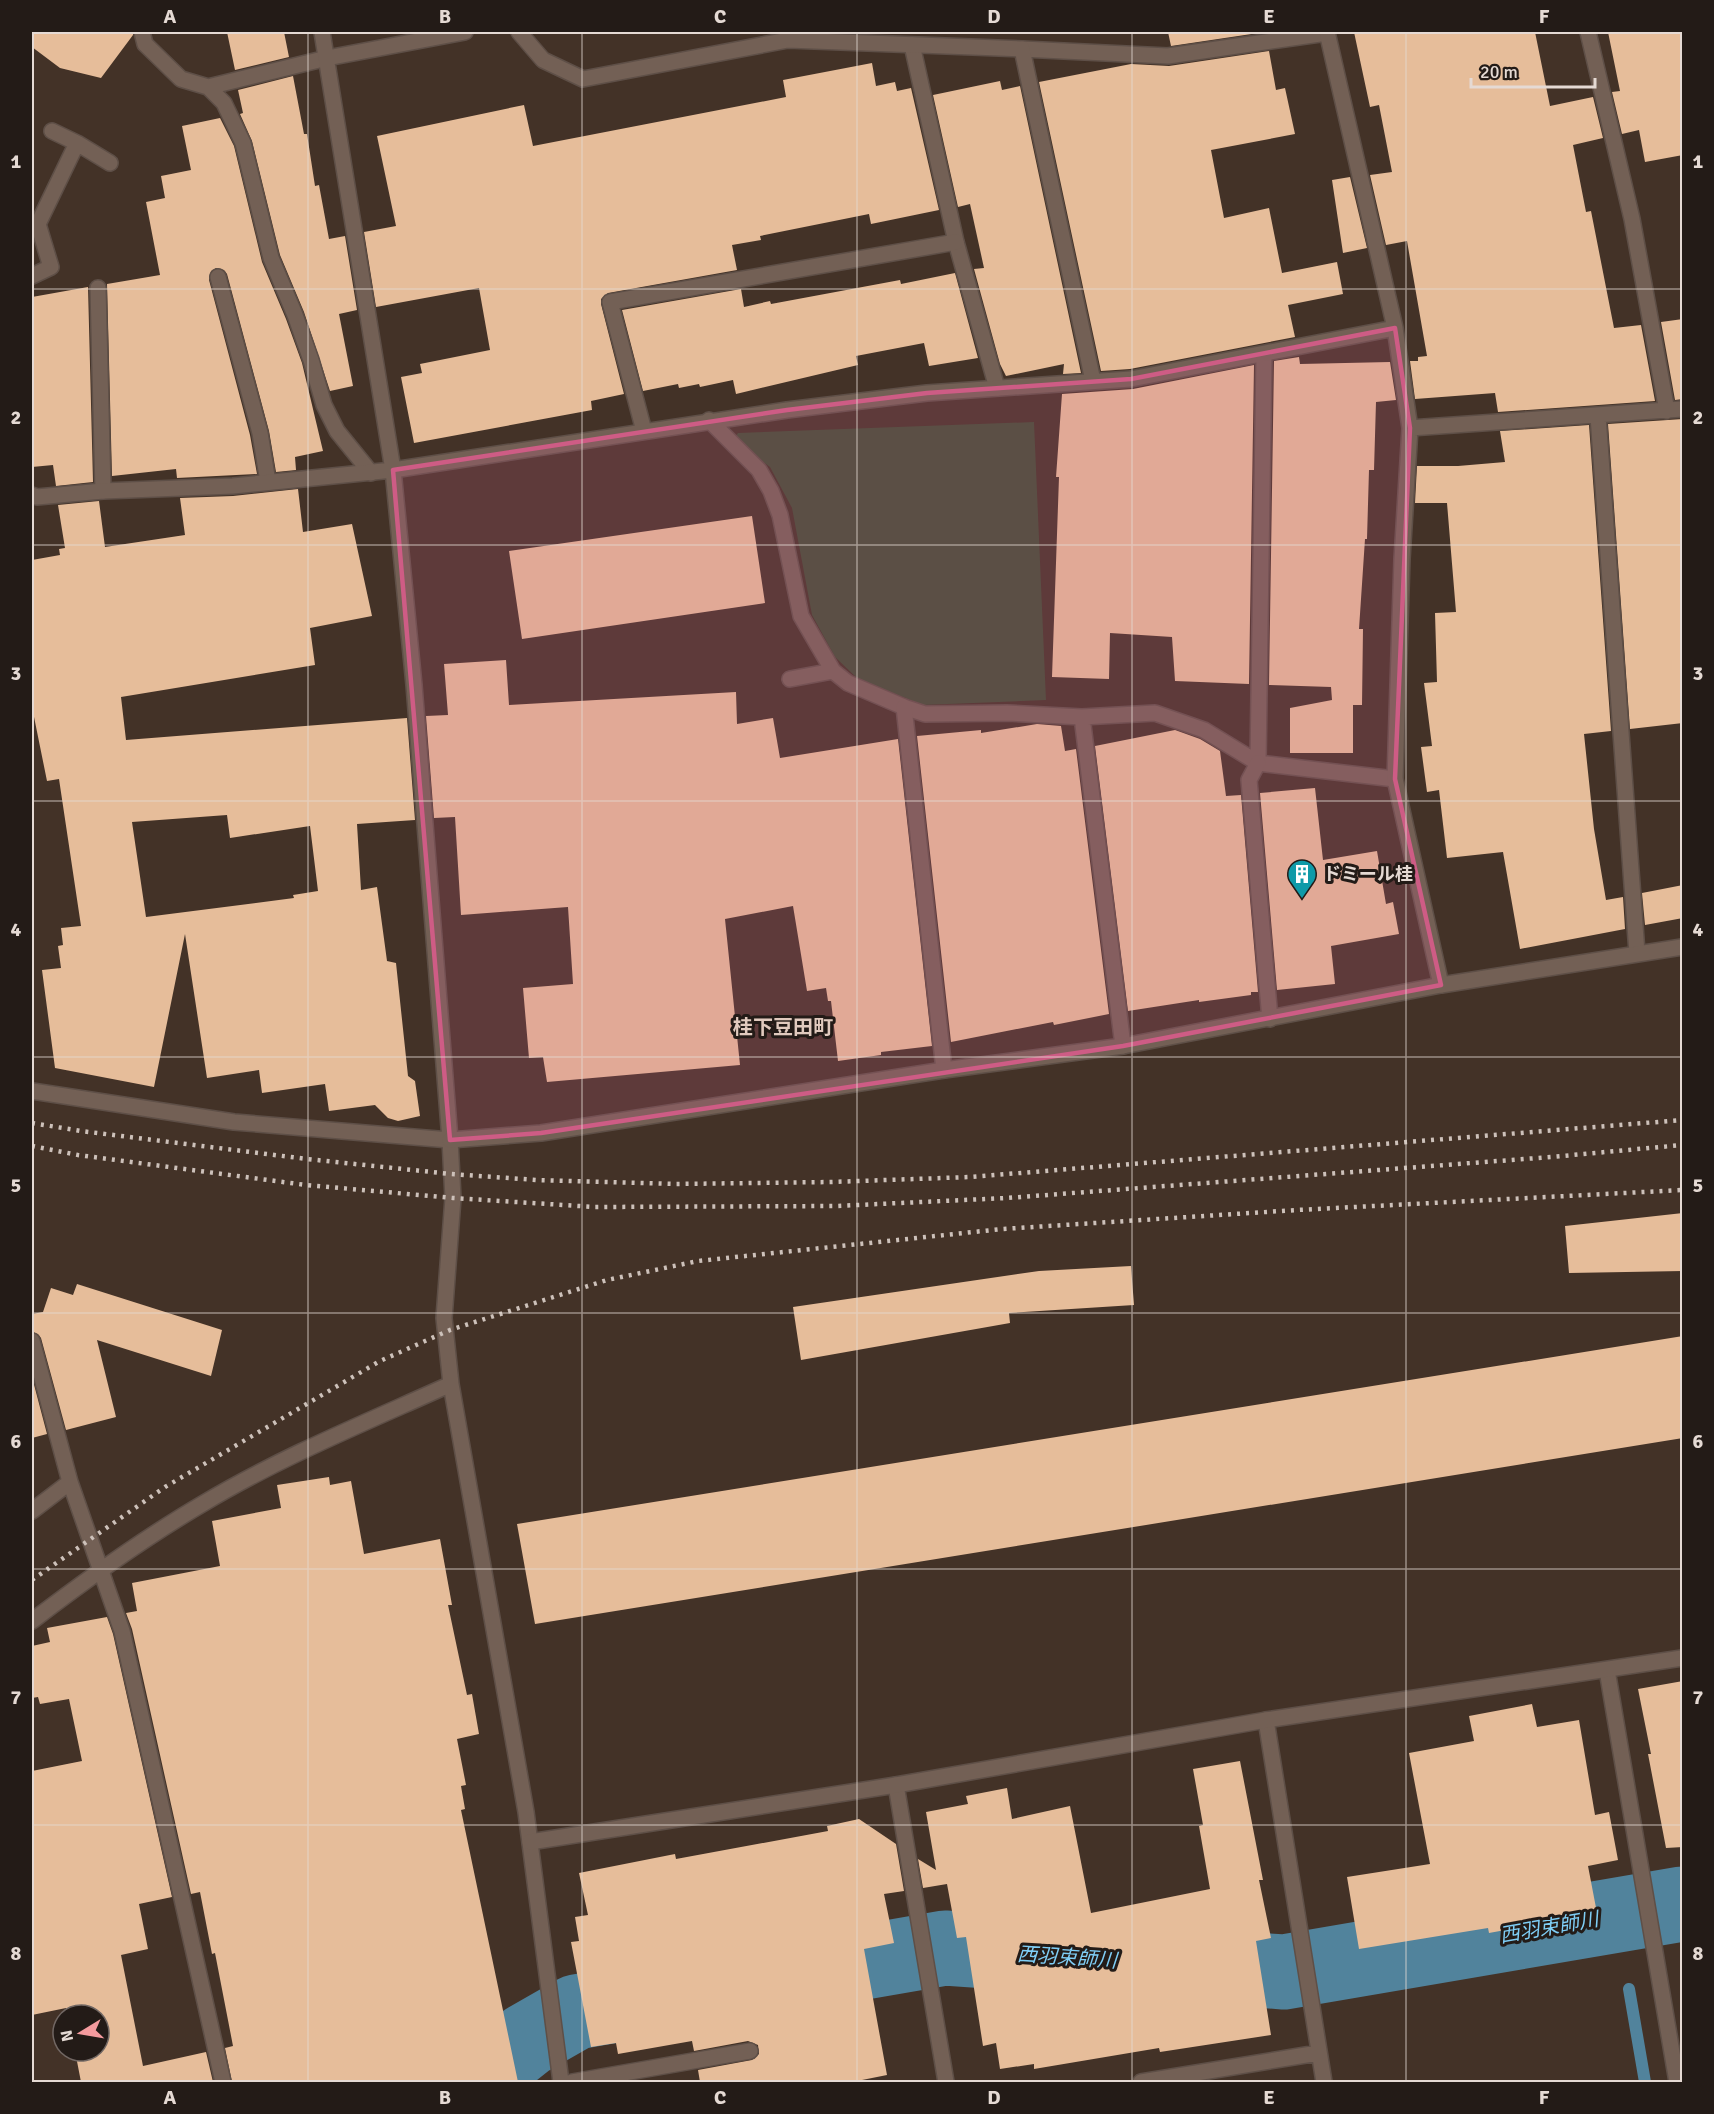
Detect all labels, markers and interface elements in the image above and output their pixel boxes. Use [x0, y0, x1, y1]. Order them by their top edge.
text: A [164, 4, 177, 29]
text: B [439, 4, 451, 29]
text: C [714, 4, 726, 29]
text: D [987, 4, 1001, 29]
text: E [1263, 4, 1275, 29]
text: F [1539, 4, 1550, 29]
scale bar [1471, 51, 1596, 89]
text: 20 m [1480, 61, 1518, 83]
text: 1 [11, 149, 22, 174]
text: 1 [1693, 149, 1704, 174]
text: 2 [11, 405, 21, 430]
text: 2 [1693, 405, 1703, 430]
text: 3 [11, 661, 21, 686]
text: 3 [1693, 661, 1703, 686]
building icon: ドミール桂 [1286, 858, 1318, 900]
place label: ドミール桂 [1323, 863, 1413, 885]
text: 4 [11, 917, 22, 942]
text: 4 [1693, 917, 1704, 942]
district label: 桂下豆田町 [733, 1015, 833, 1040]
text: 5 [11, 1173, 21, 1198]
text: 5 [1693, 1173, 1703, 1198]
text: 6 [11, 1429, 22, 1454]
text: 6 [1693, 1429, 1704, 1454]
text: 7 [11, 1685, 22, 1710]
text: 7 [1693, 1685, 1704, 1710]
water label: 西羽束師川 [1498, 1906, 1602, 1948]
text: 8 [11, 1941, 22, 1966]
text: 8 [1693, 1941, 1704, 1966]
water label: 西羽束師川 [1016, 1942, 1120, 1974]
north arrow [51, 2003, 111, 2063]
text: N [56, 2028, 78, 2043]
text: A [164, 2085, 177, 2110]
text: B [439, 2085, 451, 2110]
text: C [714, 2085, 726, 2110]
text: D [987, 2085, 1001, 2110]
text: E [1263, 2085, 1275, 2110]
text: F [1539, 2085, 1550, 2110]

